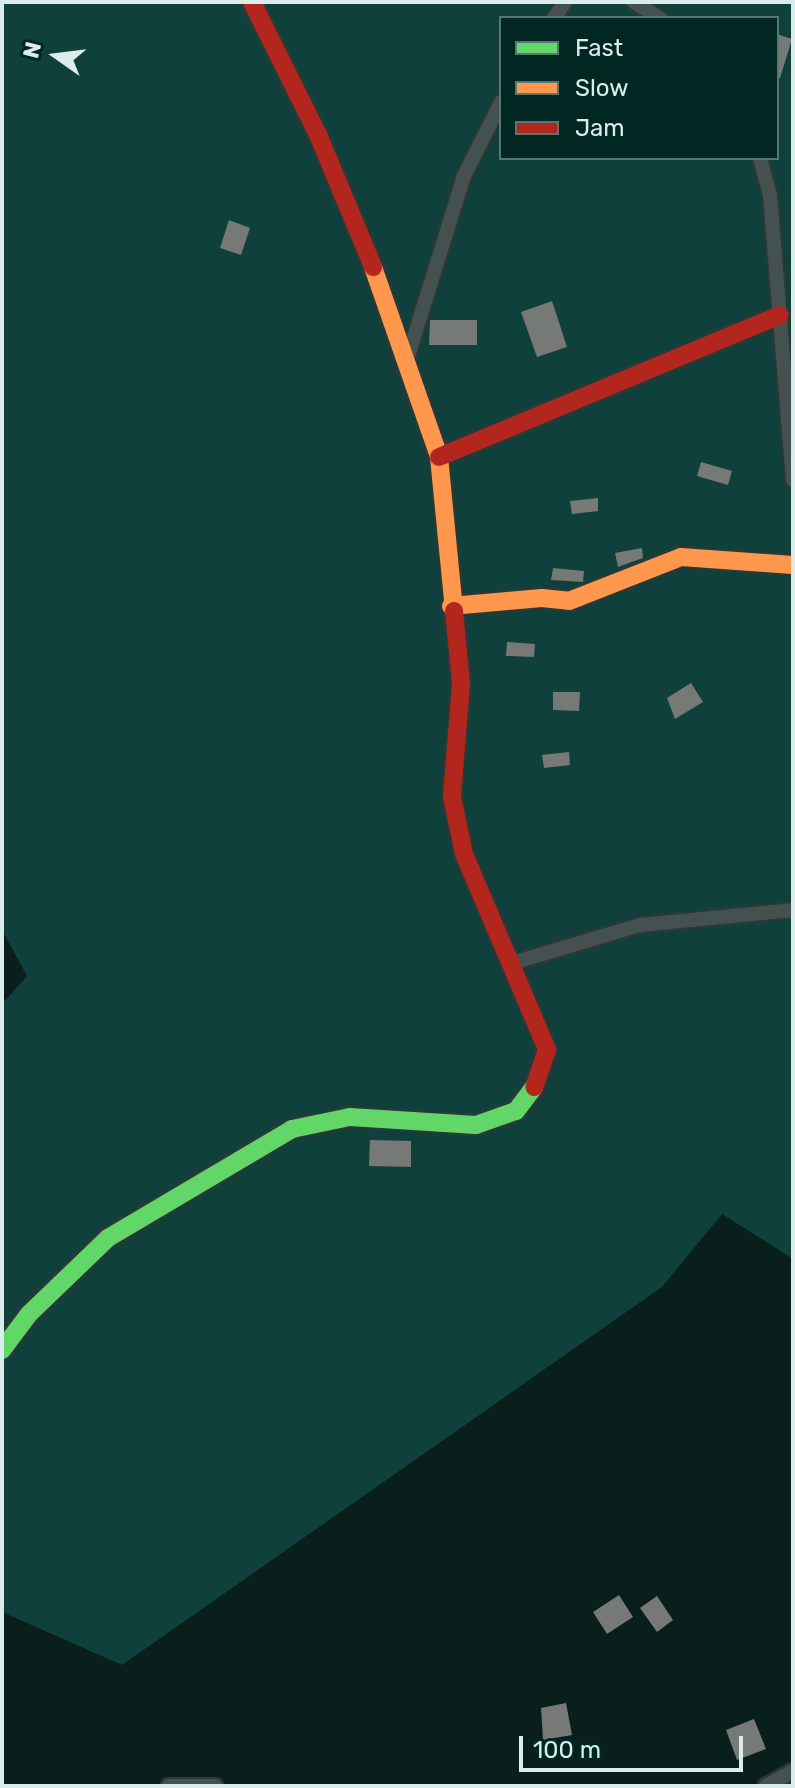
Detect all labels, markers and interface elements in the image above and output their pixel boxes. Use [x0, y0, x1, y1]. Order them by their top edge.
north arrow [16, 16, 96, 96]
legend [499, 16, 779, 160]
text: Fast [575, 34, 623, 62]
text: N [17, 39, 47, 61]
text: Slow [575, 74, 628, 102]
text: Jam [575, 114, 625, 142]
scale bar [523, 1720, 747, 1770]
text: 100 m [533, 1736, 601, 1764]

